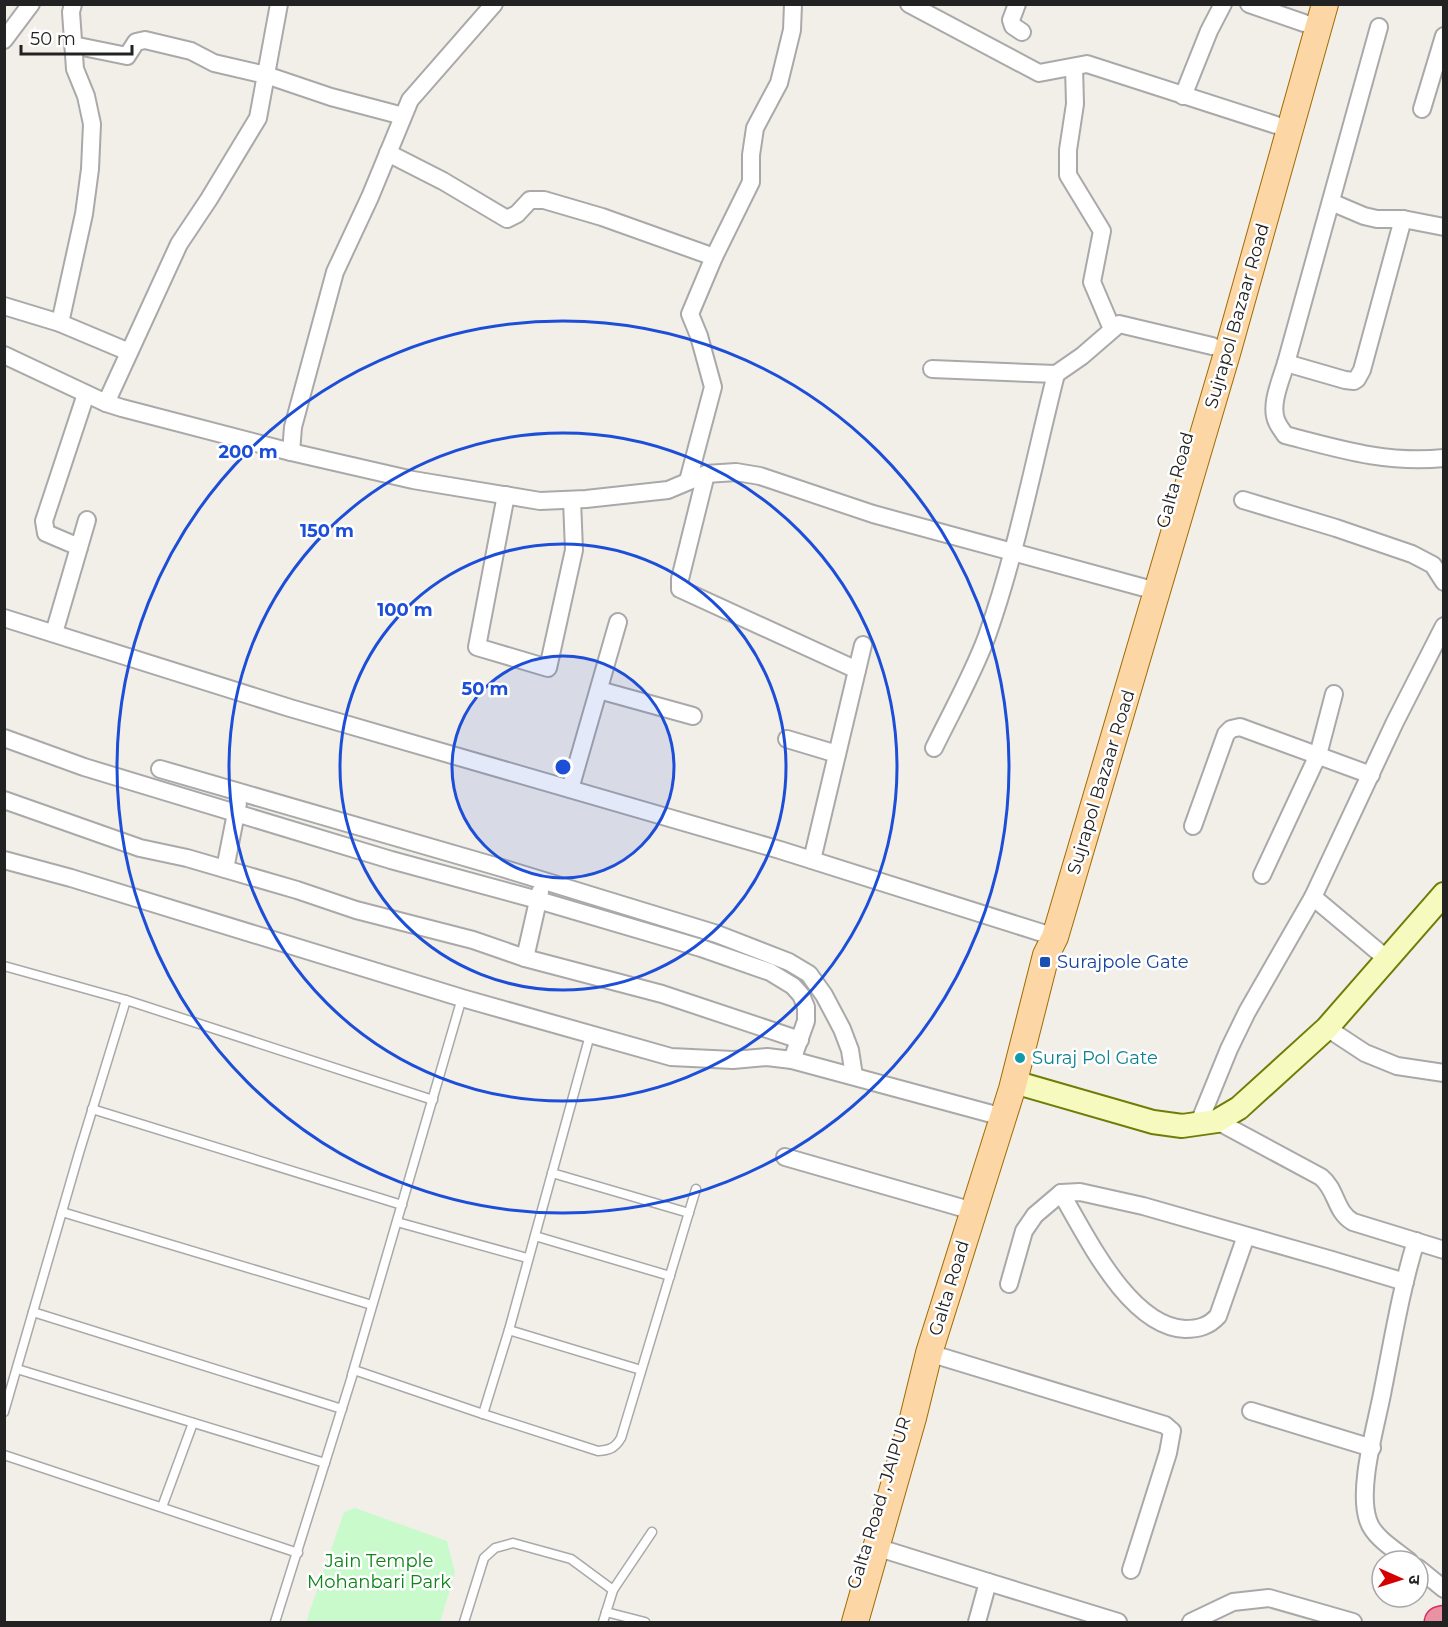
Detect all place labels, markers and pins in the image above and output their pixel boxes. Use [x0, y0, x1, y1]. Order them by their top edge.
centre of rings [553, 757, 573, 777]
place label: Surajpole Gate [1057, 951, 1189, 973]
marker: Surajpole Gate [1038, 955, 1052, 969]
place label: Suraj Pol Gate [1032, 1047, 1158, 1069]
marker: Suraj Pol Gate [1013, 1051, 1027, 1065]

